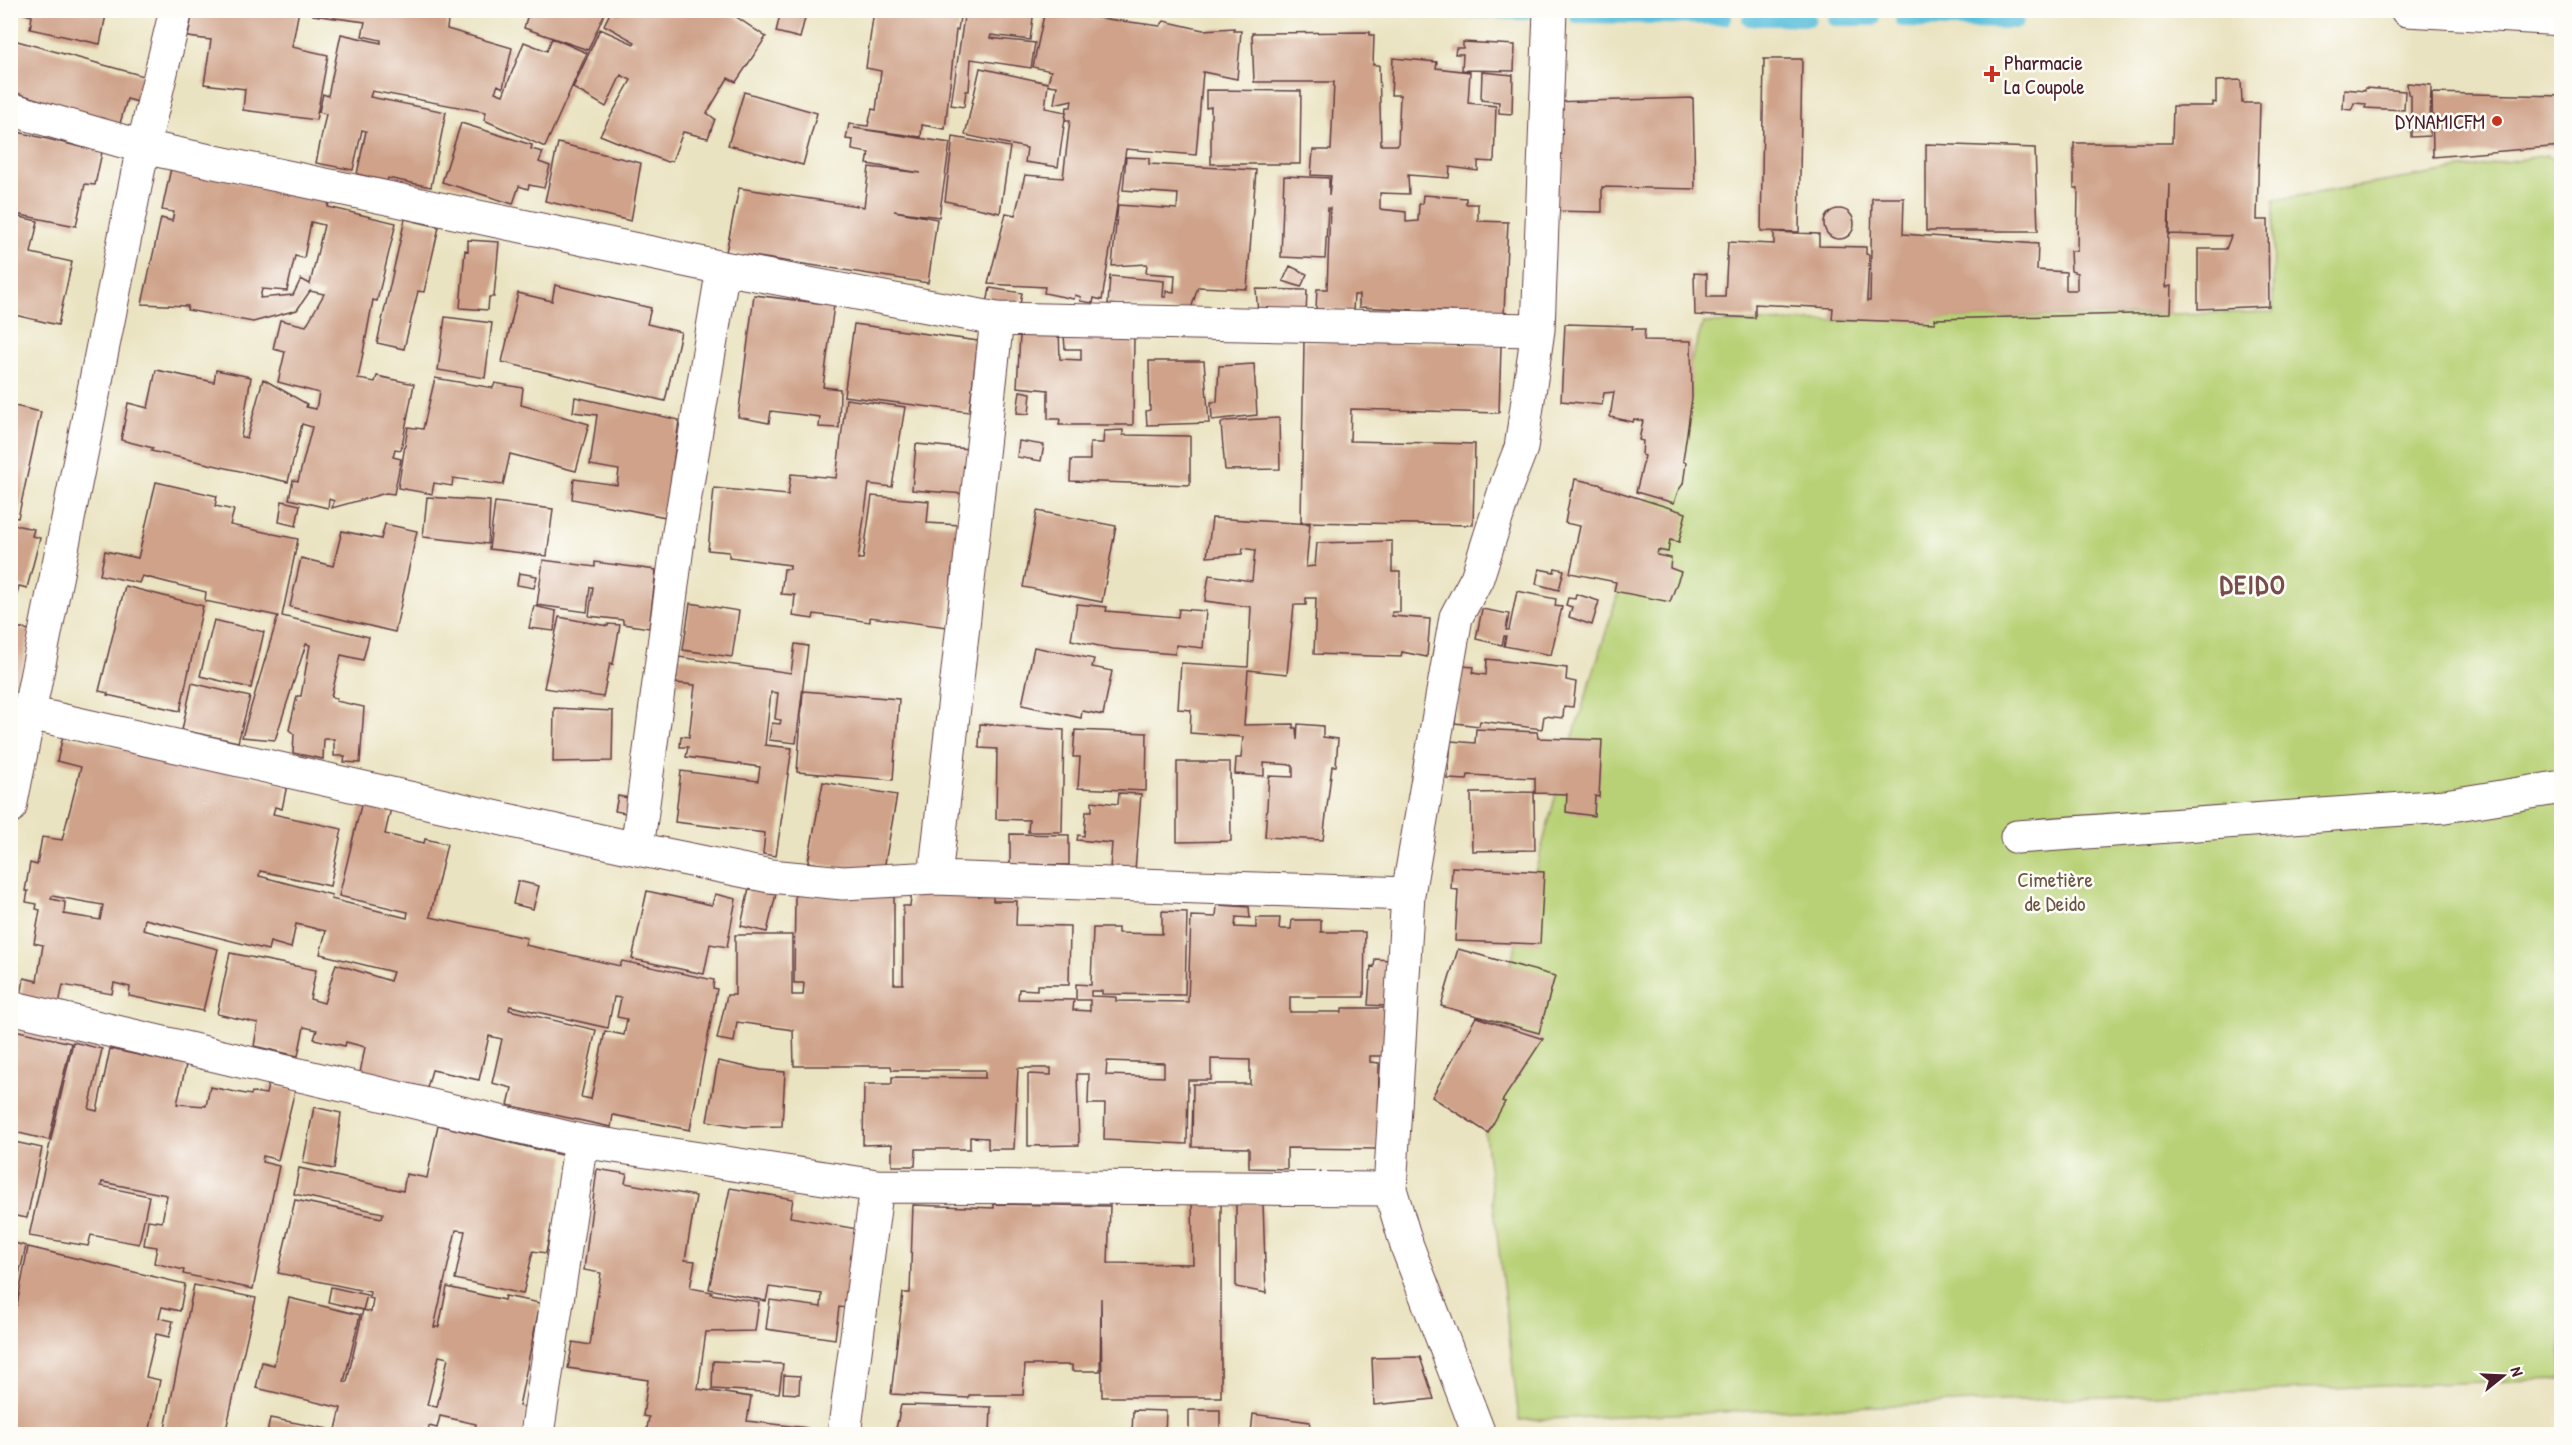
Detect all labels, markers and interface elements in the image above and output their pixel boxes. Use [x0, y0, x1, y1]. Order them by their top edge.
place label: Pharmacie La Coupole [2004, 48, 2085, 101]
marker: Pharmacie La Coupole [1985, 67, 1999, 81]
place label: DYNAMICFM [2395, 107, 2485, 136]
marker: DYNAMICFM [2490, 114, 2504, 128]
district label: DEIDO [2220, 566, 2286, 602]
park label: Cimetière de Deido [2017, 865, 2093, 918]
north arrow [2473, 1346, 2533, 1406]
text: N [2505, 1364, 2529, 1379]

